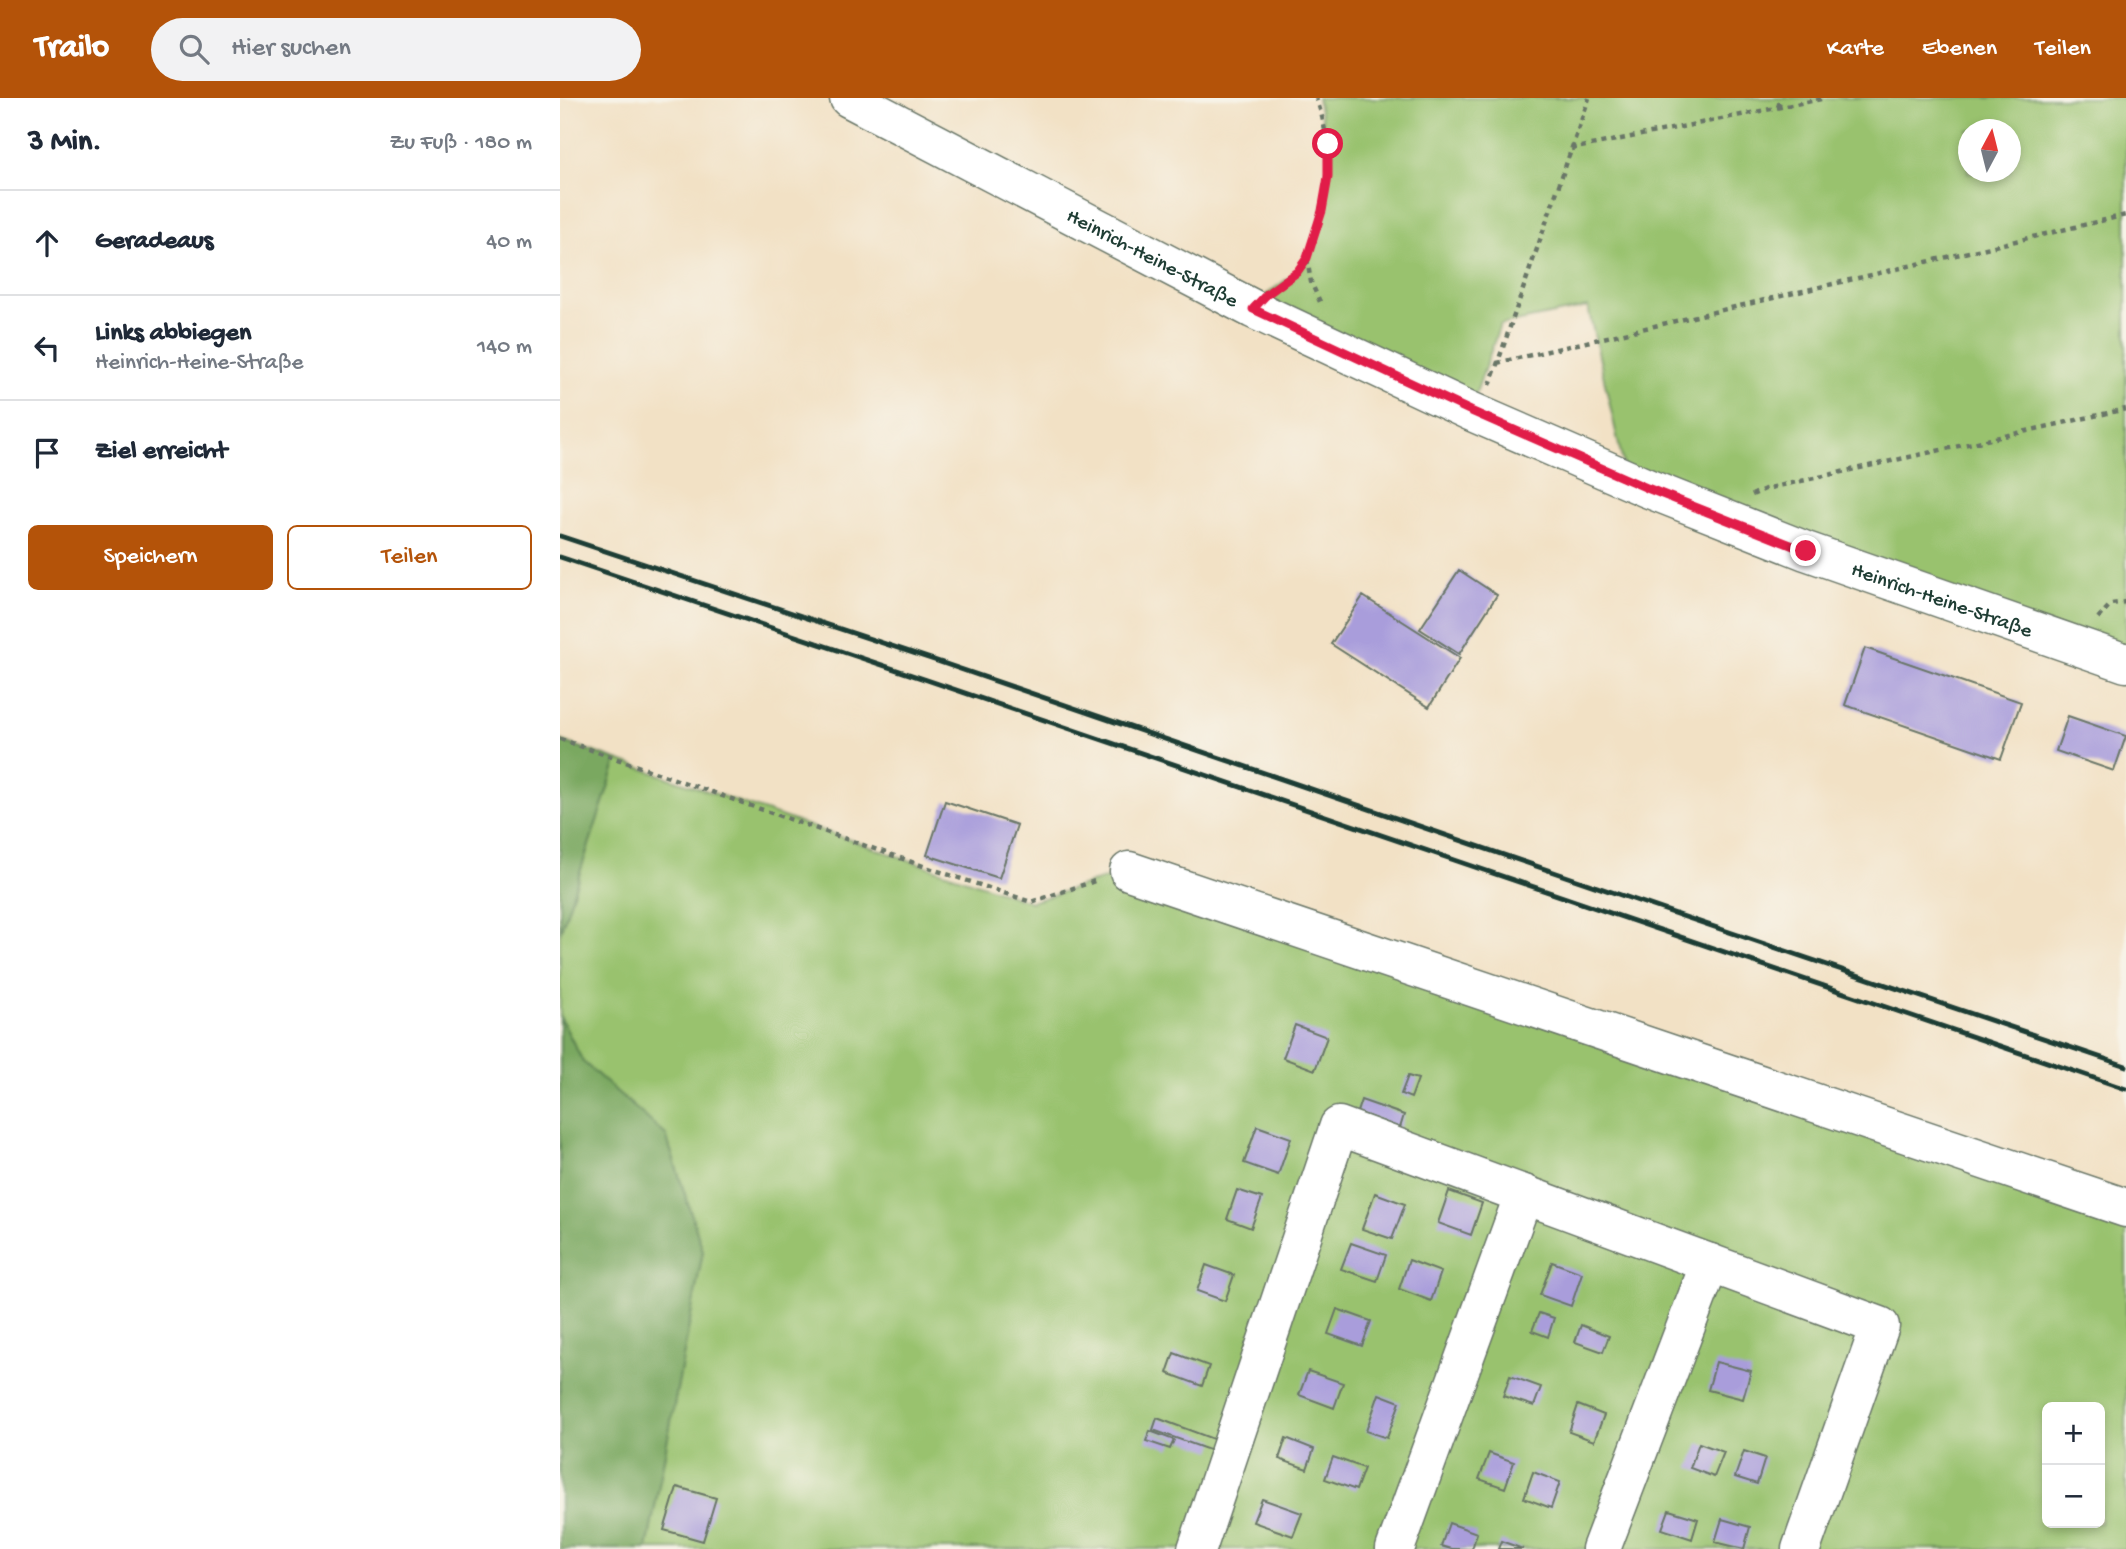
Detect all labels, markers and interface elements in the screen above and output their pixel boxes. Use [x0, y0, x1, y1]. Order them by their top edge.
search box [151, 18, 641, 81]
text: Trailo [35, 30, 109, 68]
icon: search [175, 30, 213, 68]
text: Hier suchen [231, 34, 351, 65]
text: Karte [1827, 35, 1884, 64]
text: Ebenen [1922, 35, 1997, 64]
text: Teilen [2035, 35, 2091, 64]
north arrow [1958, 119, 2021, 182]
text: 3 Min. [28, 126, 102, 161]
route start [1312, 128, 1343, 159]
text: Zu Fuß · 180 m [389, 130, 532, 157]
street label: Heinrich-Heine-Straße [1061, 205, 1243, 316]
icon: ahead [28, 224, 66, 262]
text: Geradeaus [95, 227, 213, 258]
text: 40 m [486, 229, 532, 256]
text: Links abbiegen [95, 319, 251, 350]
icon: left [28, 329, 66, 367]
text: 140 m [477, 334, 532, 361]
text: Heinrich-Heine-Straße [95, 350, 303, 377]
icon: arrive [28, 434, 66, 472]
text: Ziel erreicht [95, 437, 227, 468]
button: Speichern [28, 525, 273, 590]
button: Teilen [287, 525, 532, 590]
route end [1790, 535, 1821, 566]
street label: Heinrich-Heine-Straße [1847, 559, 2036, 646]
map controls [2042, 1402, 2105, 1528]
button: + [2042, 1402, 2105, 1465]
button: − [2042, 1465, 2105, 1528]

